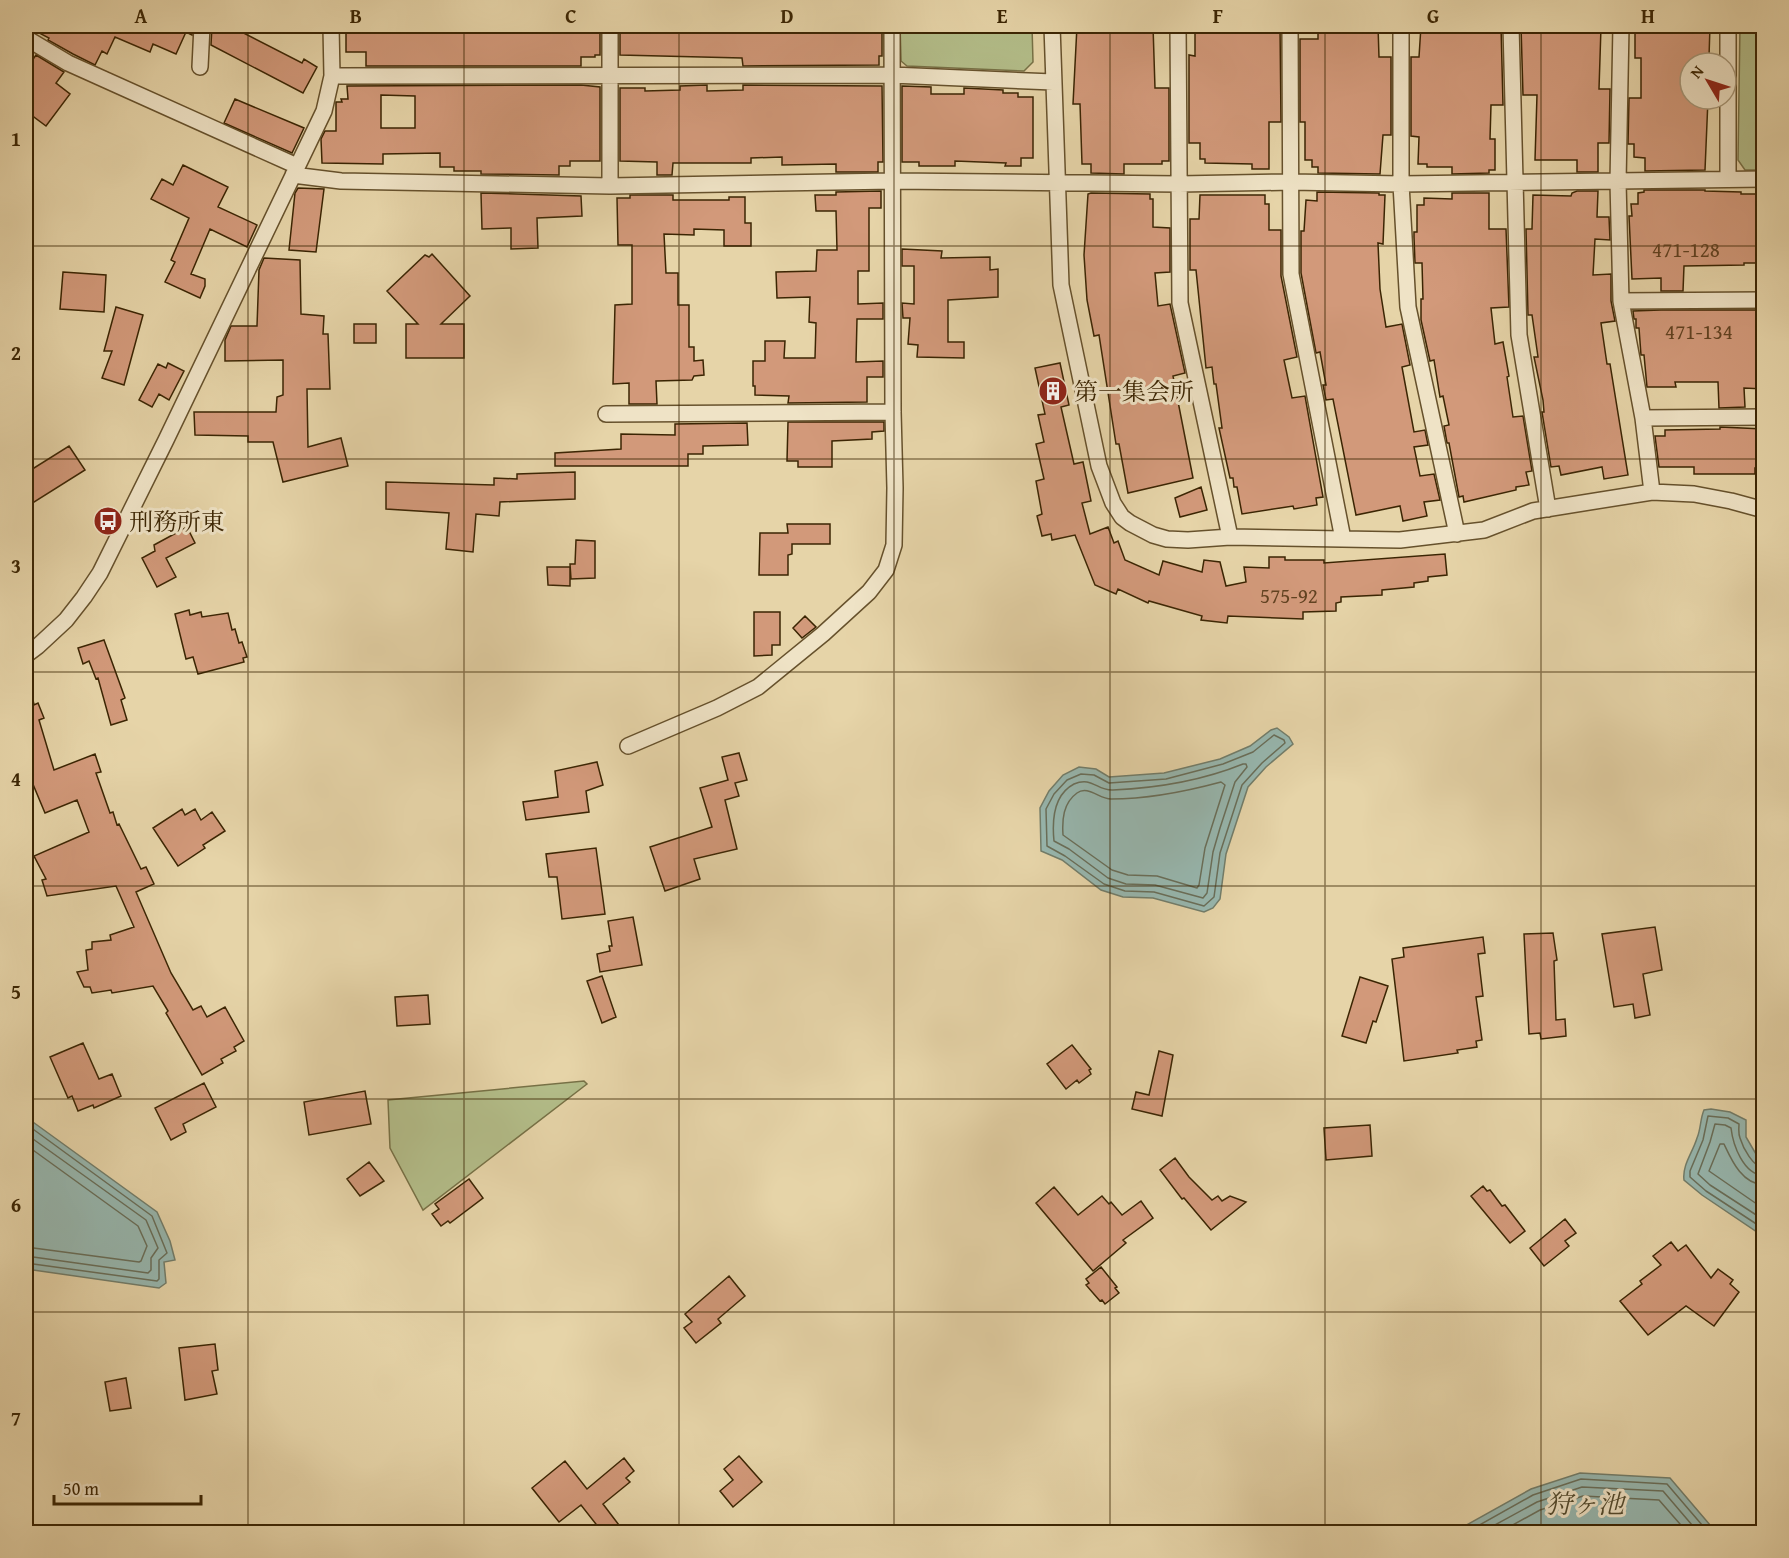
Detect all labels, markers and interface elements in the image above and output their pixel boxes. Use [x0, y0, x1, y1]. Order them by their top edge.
text: A [135, 1, 148, 30]
text: B [350, 1, 362, 30]
text: C [565, 1, 577, 30]
text: D [780, 1, 794, 30]
text: E [997, 1, 1008, 30]
text: F [1213, 1, 1223, 30]
text: G [1427, 1, 1439, 30]
text: H [1641, 1, 1655, 30]
north arrow [1678, 51, 1738, 111]
text: N [1684, 60, 1709, 83]
text: 1 [11, 124, 21, 153]
house number: 471-128 [1652, 234, 1720, 265]
house number: 471-134 [1665, 316, 1733, 347]
text: 2 [11, 338, 21, 367]
place label: 第一集会所 [1074, 374, 1194, 409]
building icon: 第一集会所 [1037, 375, 1069, 407]
place label: 刑務所東 [129, 504, 225, 539]
bus stop icon: 刑務所東 [92, 505, 124, 537]
text: 3 [11, 551, 21, 580]
house number: 575-92 [1260, 580, 1318, 611]
text: 4 [11, 764, 21, 793]
text: 5 [11, 977, 21, 1006]
text: 6 [11, 1190, 21, 1219]
text: 7 [11, 1403, 21, 1432]
scale bar [54, 1468, 201, 1506]
text: 50 m [63, 1475, 99, 1502]
water label: 狩ヶ池 [1546, 1484, 1627, 1523]

